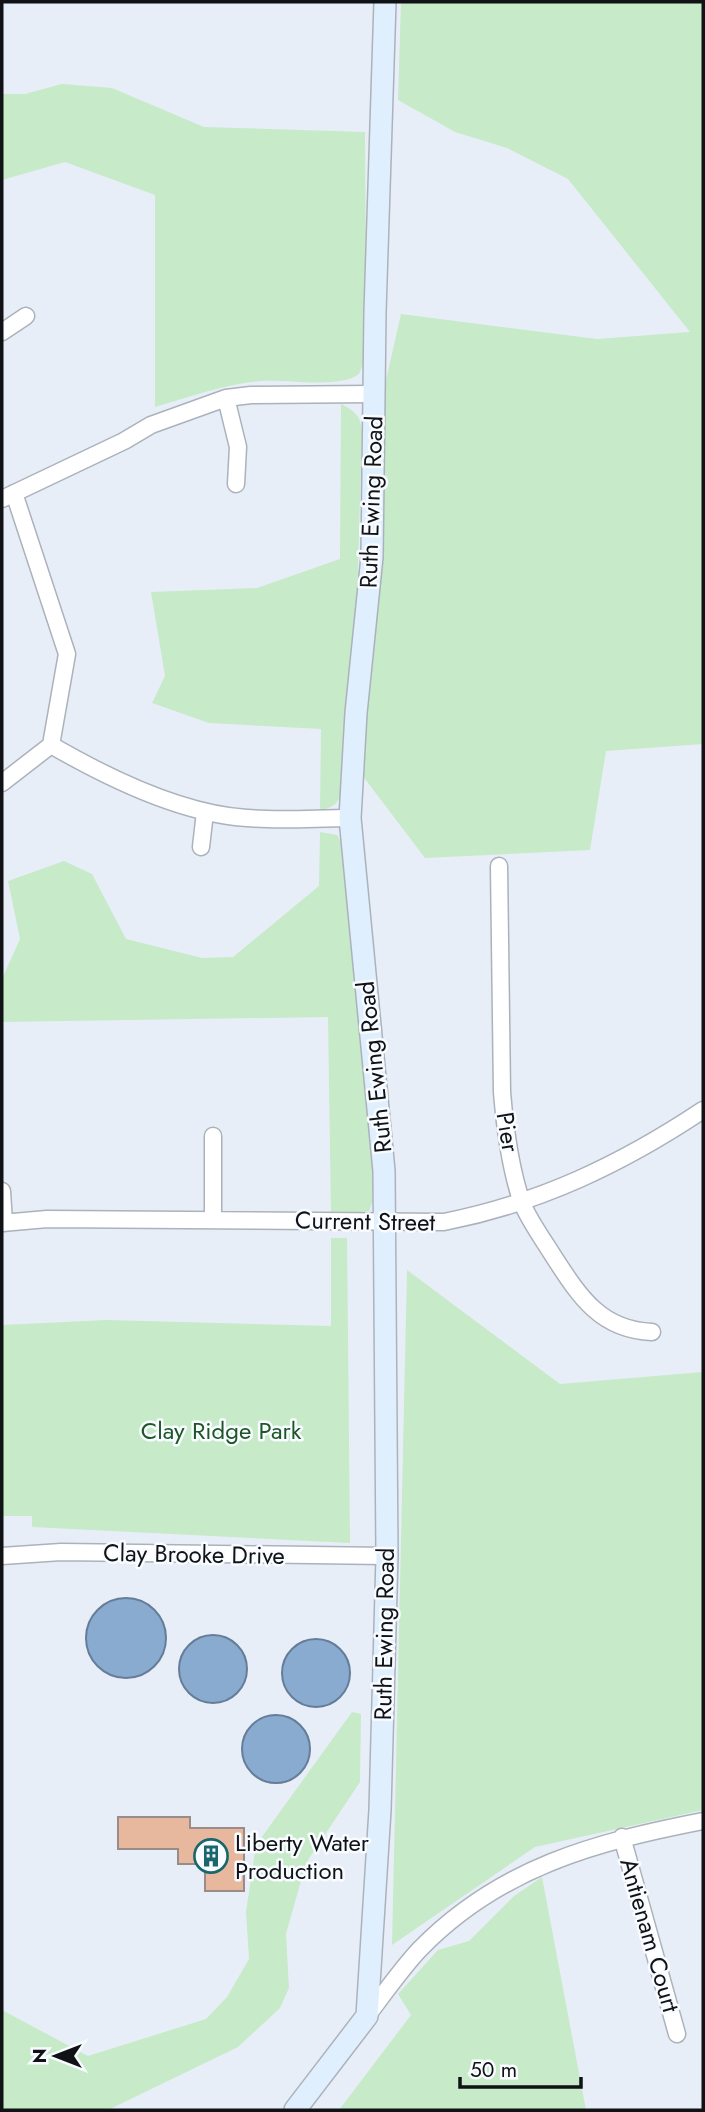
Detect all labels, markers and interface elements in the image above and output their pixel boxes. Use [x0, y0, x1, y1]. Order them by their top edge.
street label: Ruth Ewing Road [350, 415, 392, 589]
street label: Ruth Ewing Road [348, 979, 400, 1155]
street label: Pier [488, 1110, 529, 1155]
street label: Current Street [295, 1202, 436, 1240]
park label: Clay Ridge Park [141, 1413, 302, 1448]
street label: Clay Brooke Drive [103, 1535, 285, 1573]
street label: Ruth Ewing Road [365, 1547, 403, 1721]
place label: Liberty Water Production [235, 1825, 370, 1888]
building icon: Liberty Water Production [192, 1837, 230, 1875]
street label: Antienam Court [611, 1854, 689, 2016]
north arrow [21, 2021, 91, 2091]
scale bar [460, 2046, 581, 2090]
text: N [26, 2048, 53, 2064]
text: 50 m [470, 2055, 517, 2085]

